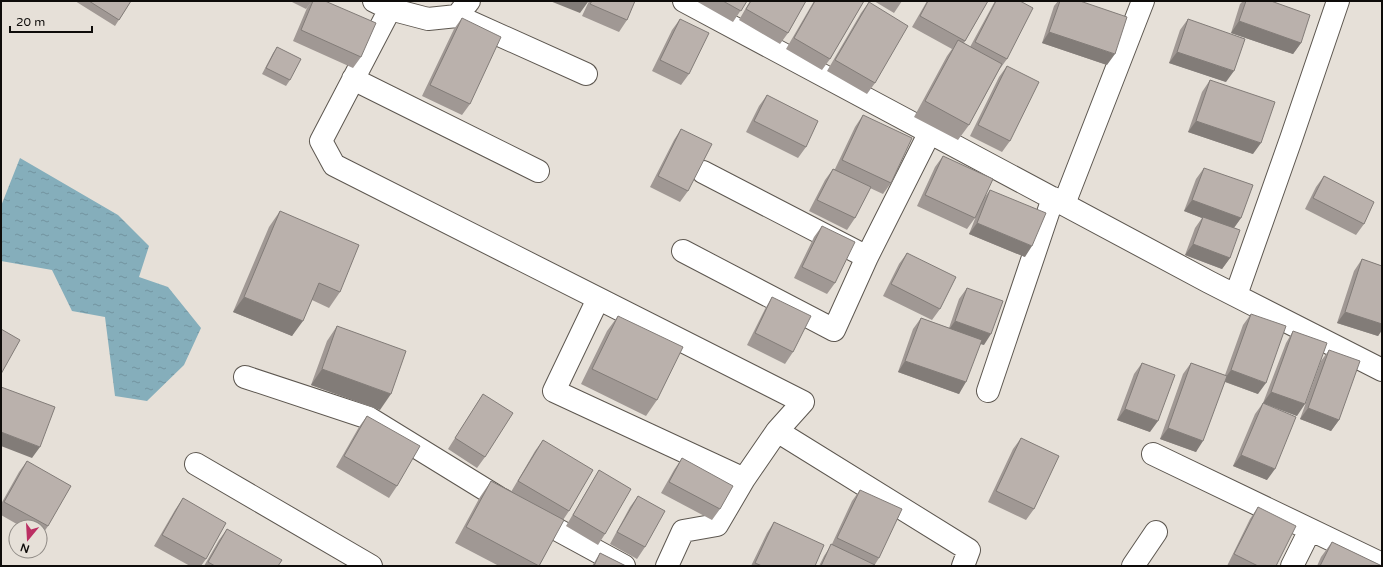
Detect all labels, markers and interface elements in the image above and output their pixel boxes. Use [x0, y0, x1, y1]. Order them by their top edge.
scale bar [10, 8, 92, 34]
text: 20 m [16, 15, 45, 29]
north arrow [8, 519, 48, 559]
text: N [19, 540, 31, 556]

